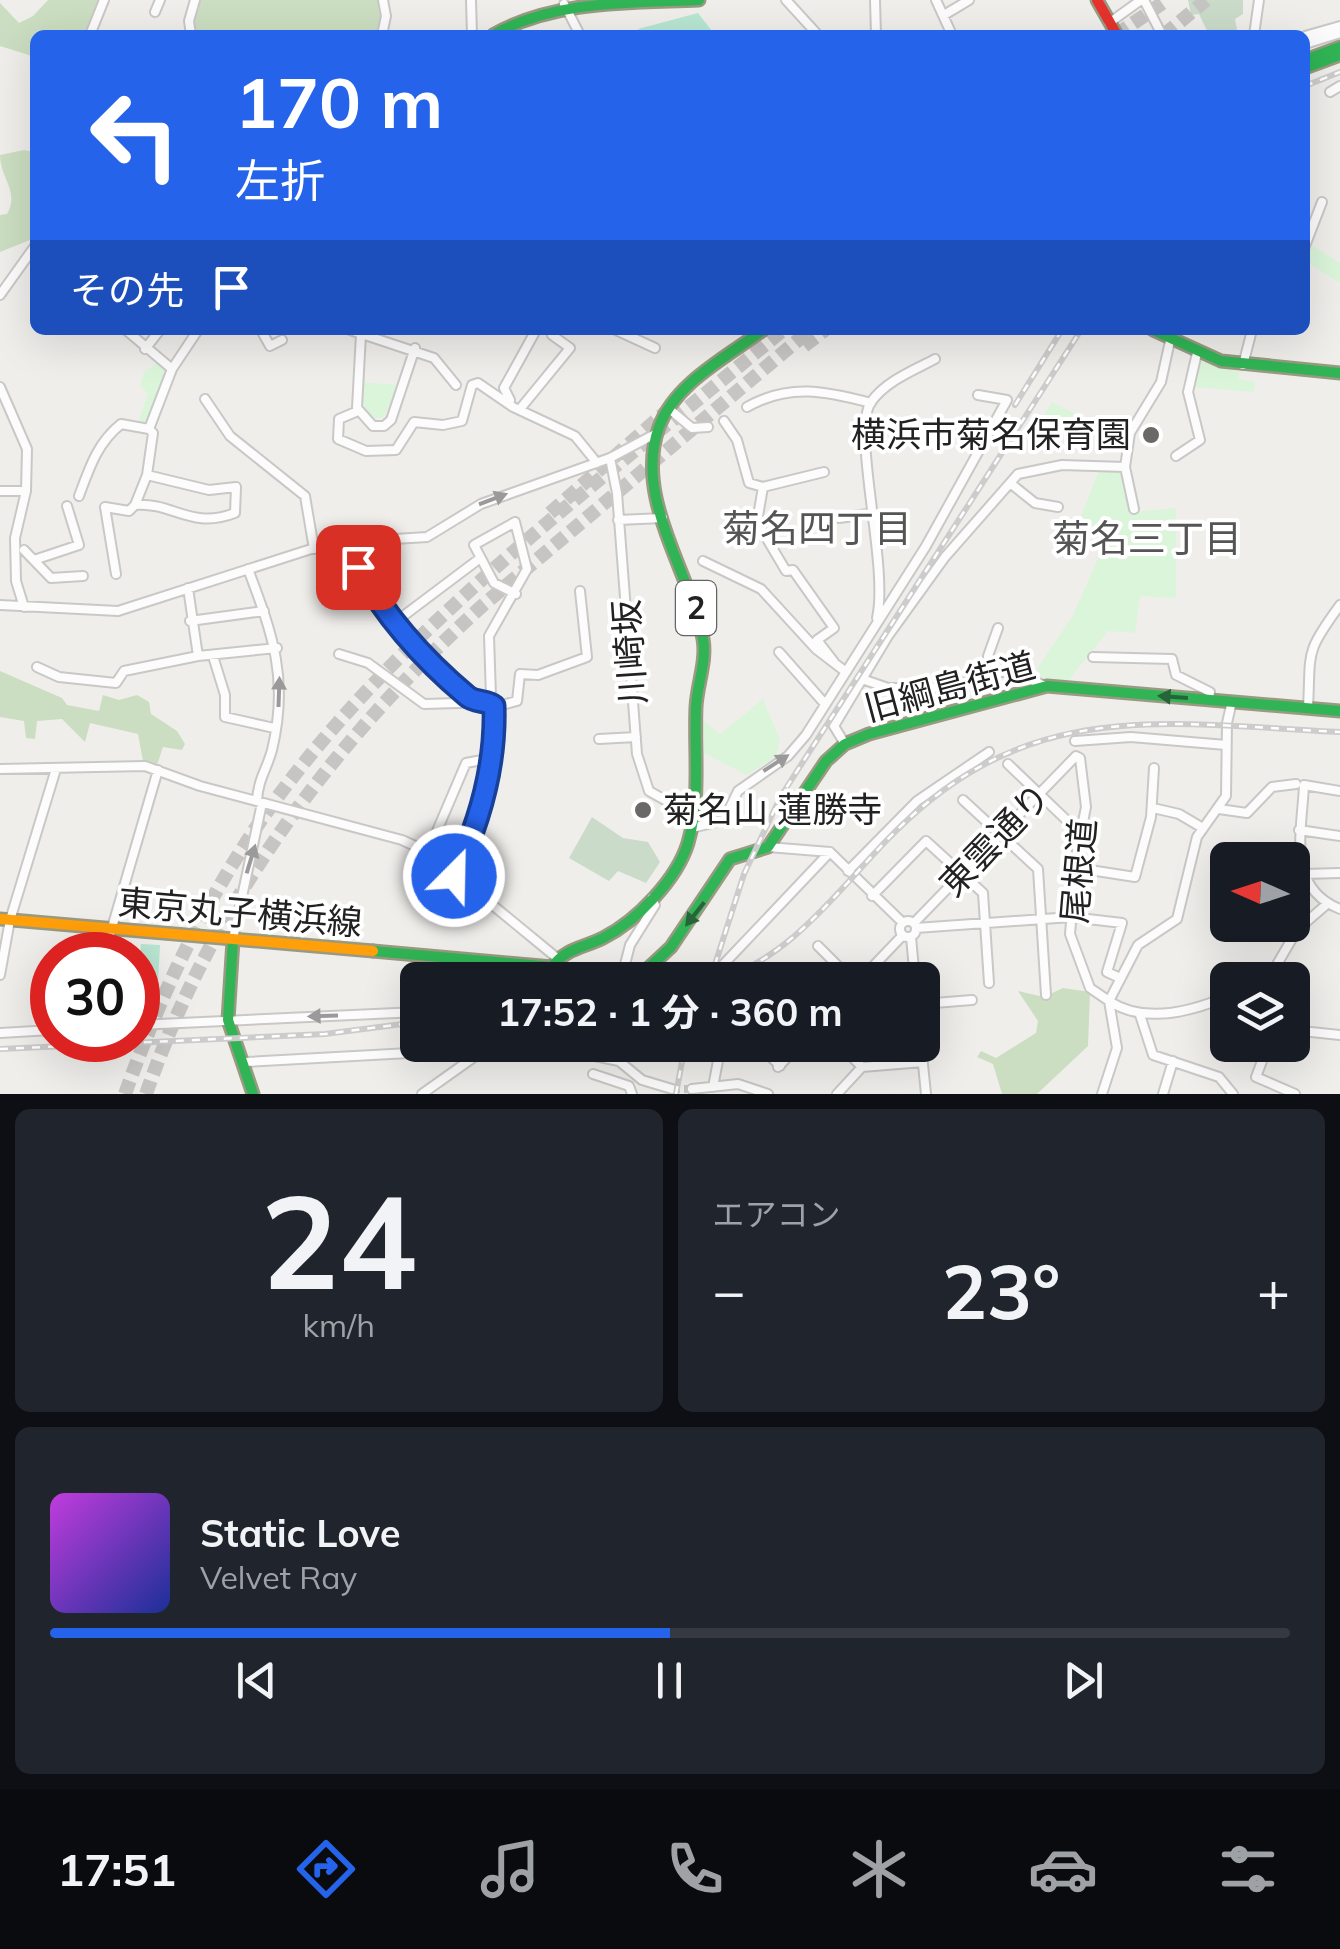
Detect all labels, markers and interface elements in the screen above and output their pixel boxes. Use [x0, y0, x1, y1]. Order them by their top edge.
text: 170 m [235, 58, 443, 146]
icon: left [70, 70, 200, 200]
text: 左折 [235, 152, 325, 208]
icon: arrive [204, 260, 259, 315]
text: その先 [70, 266, 184, 314]
place label: 横浜市菊名保育園 [851, 412, 1131, 456]
marker: 横浜市菊名保育園 [1140, 424, 1162, 446]
one-way arrow [478, 491, 508, 507]
district label: 菊名四丁目 [722, 504, 912, 552]
district label: 菊名三丁目 [1052, 514, 1242, 562]
pin [316, 525, 401, 610]
icon: arrive [331, 540, 386, 595]
road number: 2 [676, 581, 716, 635]
street label: 川崎坂 [603, 598, 655, 706]
street label: 旧綱島街道 [860, 642, 1040, 730]
one-way arrow [271, 675, 287, 707]
one-way arrow [1157, 689, 1189, 705]
one-way arrow [762, 755, 789, 773]
street label: 東雲通り [930, 774, 1059, 905]
place label: 菊名山 蓮勝寺 [663, 787, 882, 831]
marker: 菊名山 蓮勝寺 [632, 799, 654, 821]
street label: 尾根道 [1052, 817, 1104, 925]
position arrow [402, 824, 506, 928]
north arrow [1210, 842, 1310, 942]
map controls [1210, 842, 1310, 1062]
one-way arrow [244, 844, 259, 874]
street label: 東京丸子横浜線 [116, 879, 364, 945]
one-way arrow [685, 901, 706, 926]
speed limit sign: 30 [30, 932, 160, 1062]
button: layers [1210, 962, 1310, 1062]
text: 17:52 · 1 分 · 360 m [497, 988, 843, 1036]
one-way arrow [306, 1008, 338, 1024]
text: 24 [261, 1158, 417, 1322]
text: エアコン [713, 1194, 841, 1234]
text: 23° [942, 1244, 1060, 1338]
text: − [713, 1256, 746, 1325]
text: + [1257, 1256, 1290, 1325]
text: km/h [303, 1305, 375, 1345]
text: Static Love [200, 1509, 401, 1557]
text: Velvet Ray [200, 1557, 357, 1597]
icon: previous [229, 1653, 284, 1708]
icon: pause [642, 1653, 697, 1708]
icon: next [1056, 1653, 1111, 1708]
icon: directions [291, 1834, 361, 1904]
icon: music [475, 1834, 545, 1904]
icon: phone [660, 1834, 730, 1904]
icon: climate [844, 1834, 914, 1904]
icon: car [1028, 1834, 1098, 1904]
icon: filters [1213, 1834, 1283, 1904]
text: 17:51 [57, 1841, 176, 1897]

